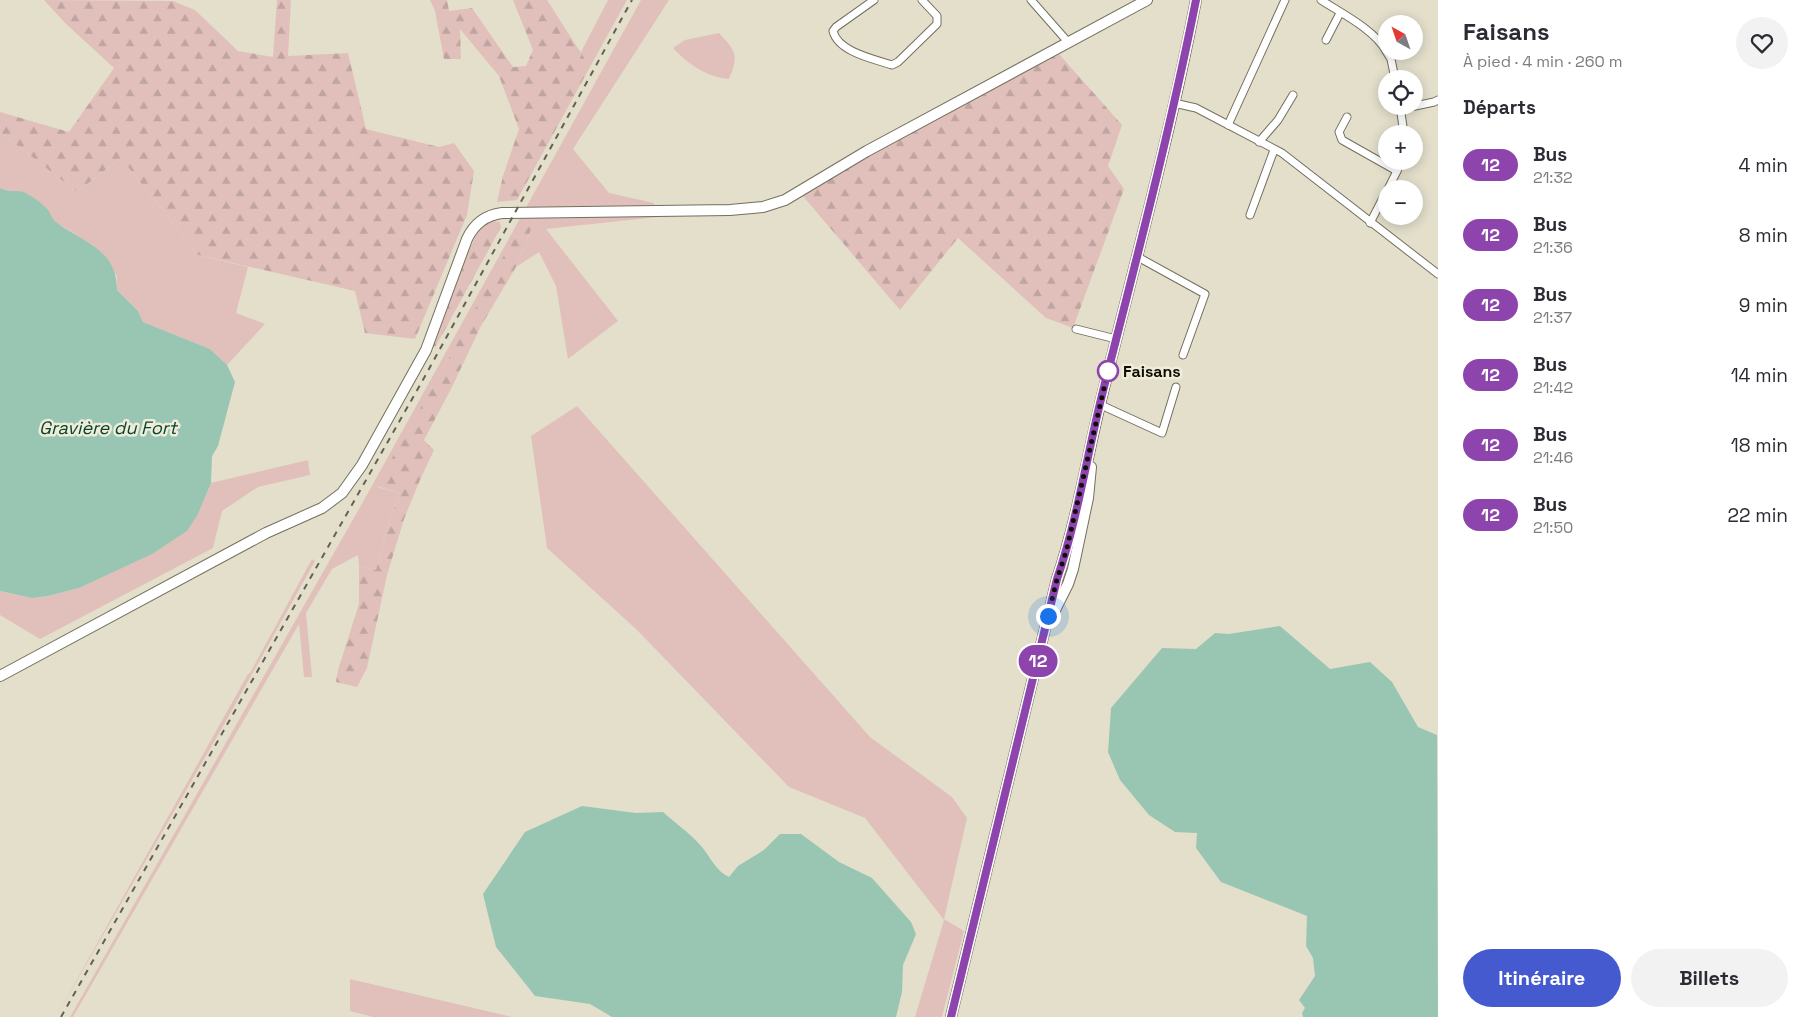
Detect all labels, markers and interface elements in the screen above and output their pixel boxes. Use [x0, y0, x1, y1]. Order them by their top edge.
north arrow [1378, 15, 1422, 60]
map controls [1378, 15, 1423, 225]
text: Faisans [1463, 16, 1550, 47]
button: heart [1736, 17, 1788, 69]
text: À pied · 4 min · 260 m [1463, 51, 1623, 72]
button: locate [1378, 70, 1423, 115]
text: Départs [1463, 95, 1536, 120]
button: + [1378, 125, 1423, 170]
text: Bus [1533, 142, 1567, 167]
text: 12 [1481, 153, 1500, 176]
text: 4 min [1739, 153, 1788, 178]
text: 21:32 [1533, 167, 1573, 188]
button: − [1378, 180, 1423, 225]
text: Bus [1533, 212, 1567, 237]
text: 12 [1481, 223, 1500, 246]
text: 8 min [1739, 223, 1788, 248]
text: 21:36 [1533, 237, 1573, 258]
text: Bus [1533, 282, 1567, 307]
text: 12 [1481, 293, 1500, 316]
text: 9 min [1739, 293, 1788, 318]
text: 21:37 [1533, 307, 1572, 328]
text: Bus [1533, 352, 1567, 377]
marker: Faisans [1097, 360, 1119, 382]
place label: Faisans [1123, 361, 1181, 382]
text: 12 [1481, 363, 1500, 386]
text: 14 min [1731, 363, 1788, 388]
text: 21:42 [1533, 377, 1573, 398]
water label: Gravière du Fort [39, 416, 179, 439]
text: Bus [1533, 422, 1567, 447]
text: 12 [1481, 433, 1500, 456]
text: 18 min [1731, 433, 1788, 458]
text: 21:46 [1533, 447, 1573, 468]
text: Bus [1533, 492, 1567, 517]
text: 12 [1481, 503, 1500, 526]
text: 22 min [1728, 503, 1788, 528]
text: 21:50 [1533, 517, 1573, 538]
your location [1036, 604, 1061, 629]
line badge: 12 [1016, 645, 1060, 677]
text: 12 [1029, 649, 1047, 672]
button: Itinéraire [1463, 949, 1621, 1007]
button: Billets [1631, 949, 1788, 1007]

